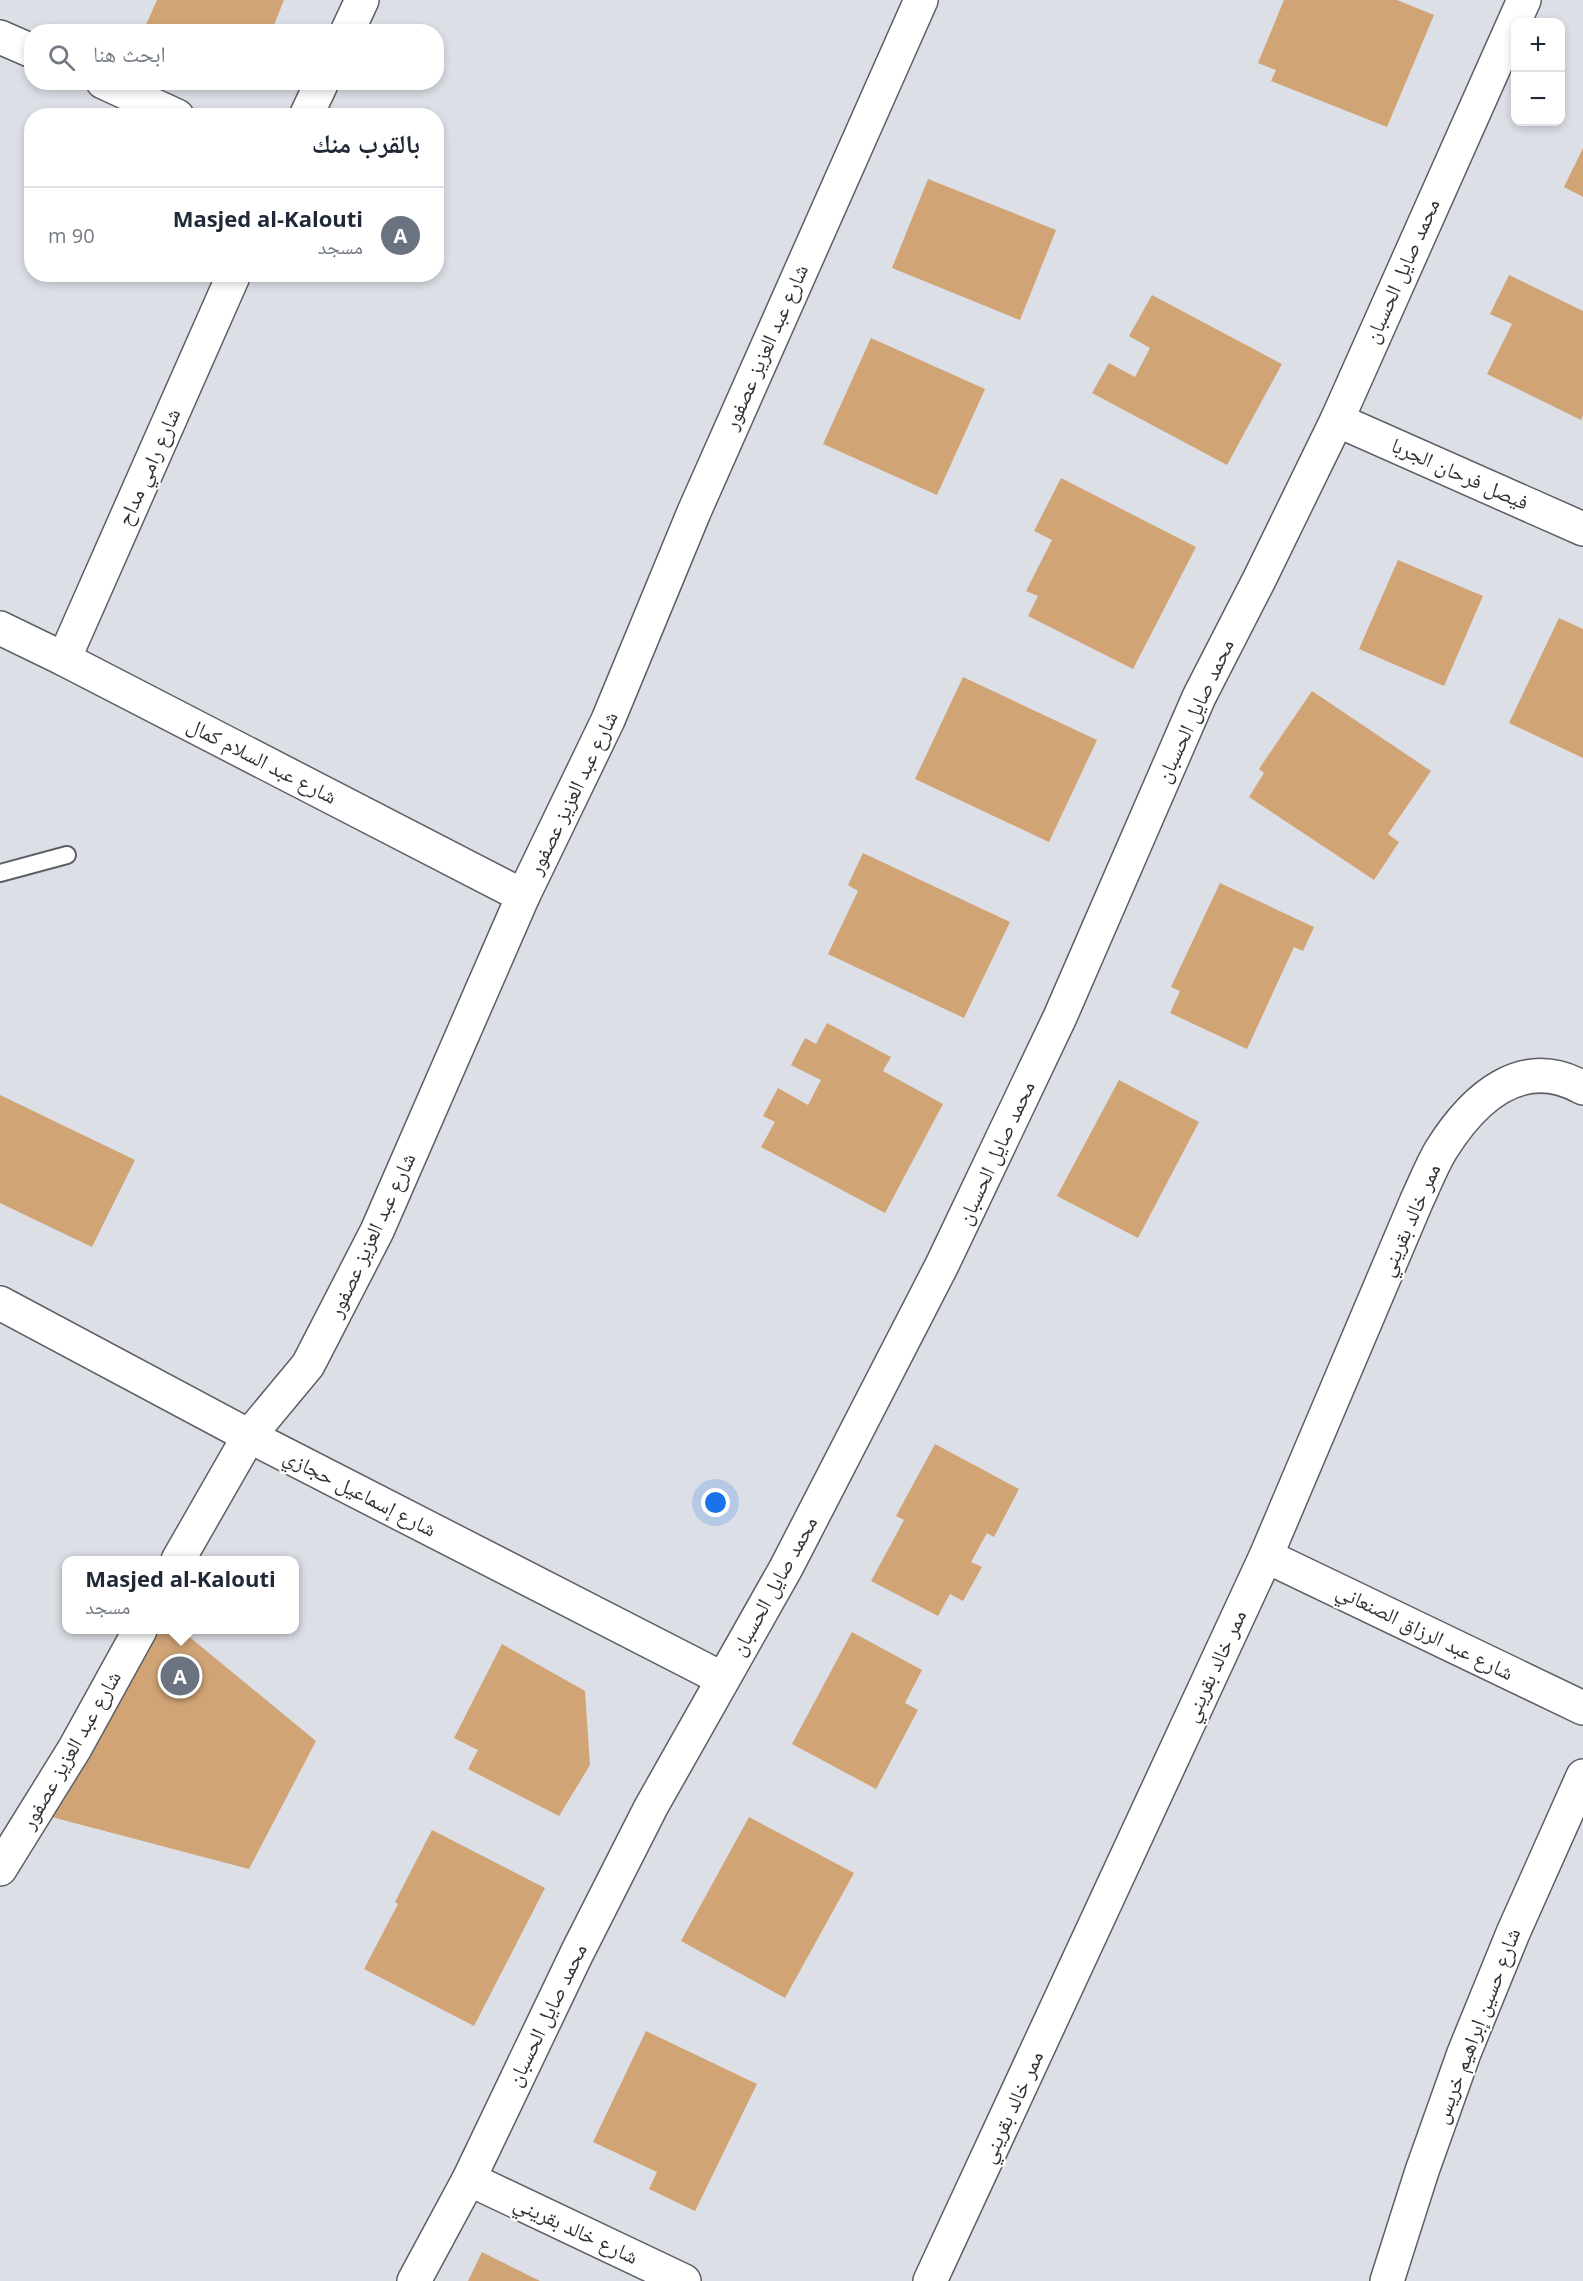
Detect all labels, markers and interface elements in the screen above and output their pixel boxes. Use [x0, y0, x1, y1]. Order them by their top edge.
map controls [1511, 18, 1565, 126]
button: + [1511, 18, 1565, 72]
search box [24, 24, 444, 90]
text: ابحث هنا [93, 38, 166, 68]
icon: search [45, 41, 78, 74]
button: − [1511, 72, 1565, 126]
text: بالقرب منك [312, 125, 420, 161]
street label: محمد صايل الحسبان [1357, 194, 1446, 347]
text: Masjed al-Kalouti [173, 203, 363, 233]
text: 90 m [48, 222, 95, 249]
text: A [394, 222, 407, 249]
text: مسجد [318, 233, 363, 260]
street label: شارع عبد العزيز عصفور [716, 259, 814, 435]
street label: شارع رامي مداح [110, 403, 190, 531]
street label: فيصل فرحان الجربا [1387, 430, 1533, 516]
street label: محمد صايل الحسبان [1149, 634, 1240, 787]
street label: شارع عبد العزيز عصفور [520, 706, 624, 880]
street label: شارع عبد السلام كمال [182, 710, 342, 811]
street label: محمد صايل الحسبان [950, 1076, 1041, 1229]
street label: شارع عبد العزيز عصفور [320, 1148, 421, 1322]
street label: ممر خالد بقريني [1372, 1159, 1450, 1282]
street label: شارع إسماعيل حجازي [278, 1442, 442, 1546]
your location [701, 1488, 730, 1517]
street label: محمد صايل الحسبان [723, 1511, 823, 1660]
popup [62, 1556, 299, 1634]
text: Masjed al-Kalouti [85, 1563, 276, 1593]
street label: شارع عبد الرزاق الصنعاني [1331, 1576, 1519, 1689]
text: مسجد [85, 1593, 131, 1620]
street label: ممر خالد بقريني [1176, 1605, 1255, 1728]
pin: A [160, 1654, 200, 1698]
street label: شارع عبد العزيز عصفور [13, 1665, 127, 1835]
street label: شارع حسين إبراهيم خريس [1426, 1924, 1527, 2128]
street label: محمد صايل الحسبان [499, 1938, 593, 2091]
street label: ممر خالد بقريني [973, 2046, 1052, 2169]
street label: شارع خالد بقريني [508, 2188, 643, 2273]

